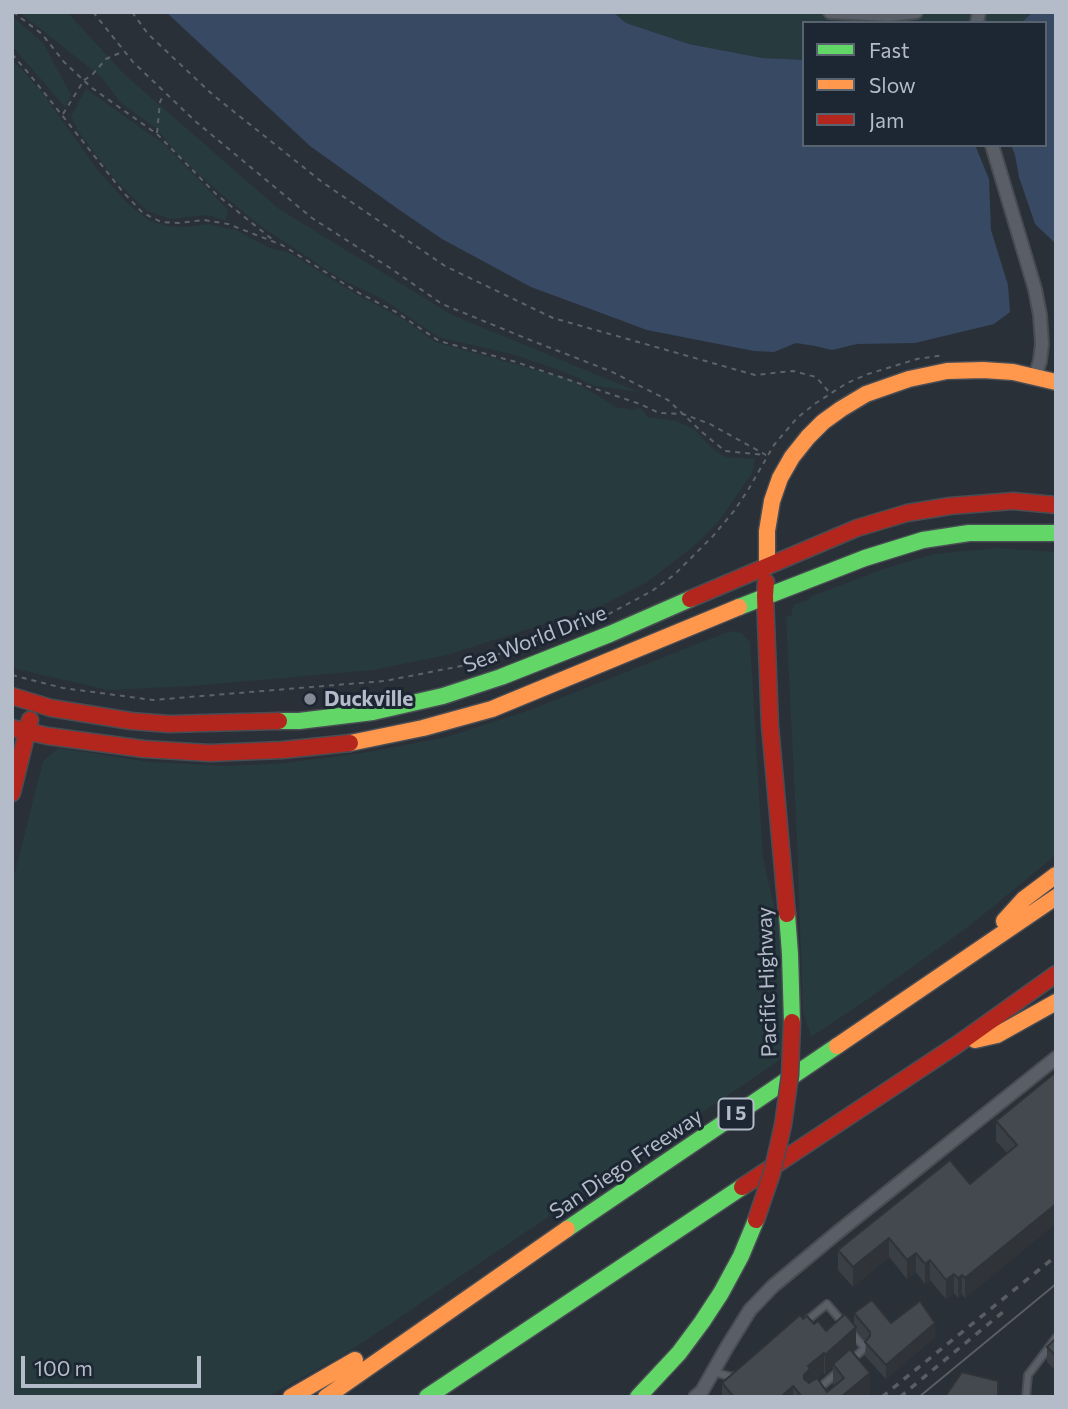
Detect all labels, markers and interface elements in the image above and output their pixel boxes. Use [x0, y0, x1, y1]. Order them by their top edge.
legend [802, 21, 1047, 147]
text: Fast [869, 37, 910, 62]
text: Slow [869, 72, 916, 97]
text: Jam [869, 107, 904, 132]
street label: Sea World Drive [460, 600, 610, 678]
place label: Duckville [324, 686, 413, 712]
marker: Duckville [302, 691, 318, 707]
street label: Pacific Highway [752, 906, 782, 1058]
road number: I 5 [718, 1098, 754, 1130]
street label: San Diego Freeway [545, 1104, 707, 1224]
scale bar [24, 1342, 205, 1386]
text: 100 m [34, 1355, 93, 1380]

